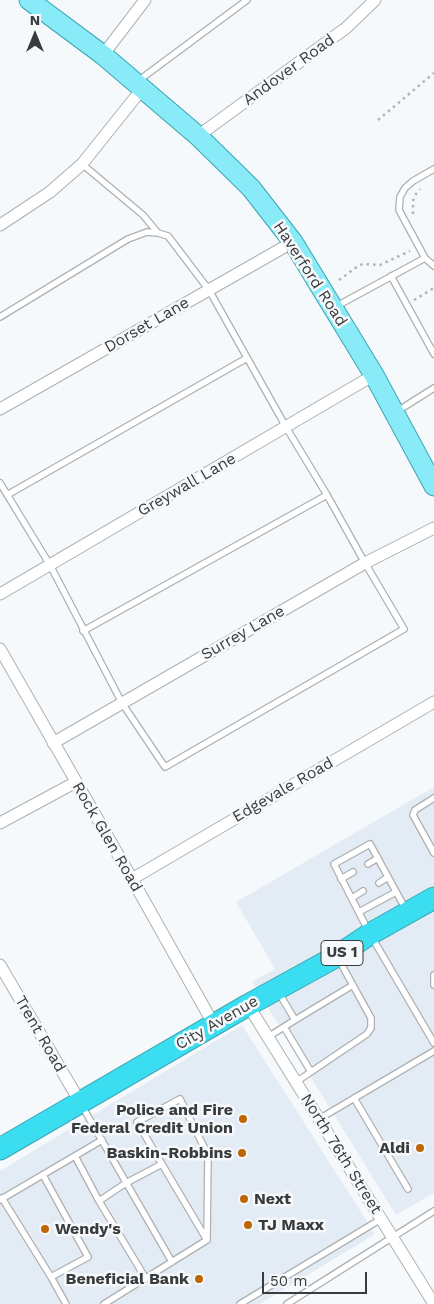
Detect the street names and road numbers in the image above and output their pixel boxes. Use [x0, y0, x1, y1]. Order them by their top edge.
street label: Andover Road [239, 30, 339, 110]
street label: Haverford Road [269, 218, 351, 330]
street label: Dorset Lane [101, 293, 193, 357]
street label: Greywall Lane [134, 449, 240, 521]
street label: Surrey Lane [198, 601, 288, 665]
street label: Edgevale Road [229, 753, 337, 827]
street label: Rock Glen Road [68, 779, 146, 895]
road number: US 1 [321, 940, 363, 966]
street label: Trent Road [10, 992, 70, 1076]
street label: City Avenue [172, 992, 262, 1054]
street label: North 76th Street [296, 1090, 386, 1218]

